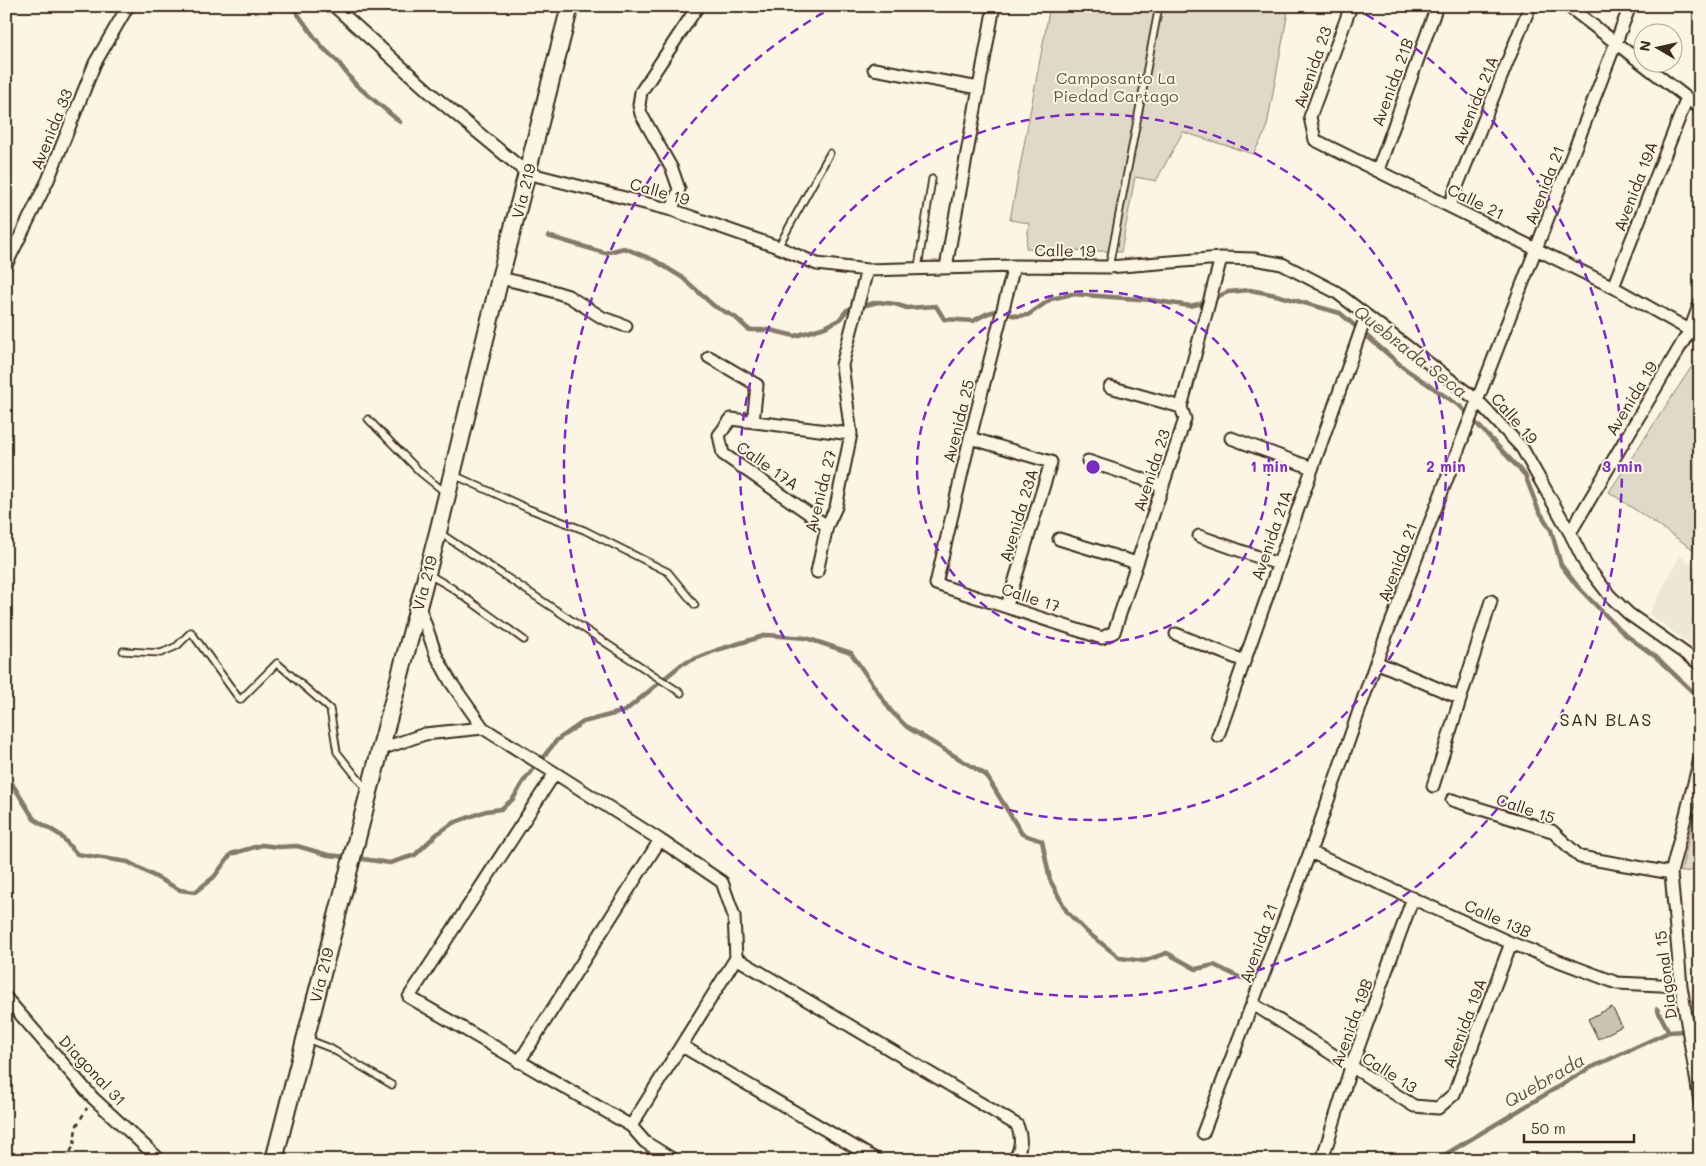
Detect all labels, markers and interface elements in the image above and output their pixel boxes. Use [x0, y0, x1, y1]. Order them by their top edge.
north arrow [1634, 22, 1684, 72]
street label: Avenida 23 [1288, 23, 1336, 111]
street label: Avenida 21B [1366, 35, 1418, 129]
text: N [1634, 39, 1655, 53]
street label: Avenida 21A [1448, 53, 1502, 147]
park label: Camposanto La Piedad Cartago [1053, 67, 1179, 106]
street label: Avenida 33 [25, 85, 77, 173]
street label: Avenida 19A [1608, 138, 1662, 234]
street label: Avenida 21 [1519, 143, 1569, 227]
street label: Vía 219 [506, 161, 540, 221]
street label: Calle 19 [628, 172, 692, 210]
street label: Calle 21 [1444, 178, 1508, 224]
street label: Calle 19 [1034, 239, 1096, 261]
water label: Quebrada Seca [1349, 299, 1473, 403]
street label: Avenida 19 [1601, 357, 1661, 439]
street label: Avenida 25 [938, 377, 978, 465]
street label: Calle 19 [1487, 388, 1543, 448]
street label: Avenida 23 [1128, 426, 1174, 514]
street label: Calle 17A [733, 436, 803, 494]
street label: Avenida 27 [800, 447, 840, 535]
text: 1 min [1250, 456, 1288, 476]
text: 2 min [1426, 456, 1466, 476]
text: 3 min [1602, 456, 1642, 476]
centre of rings [1084, 458, 1102, 476]
street label: Avenida 23A [994, 466, 1042, 564]
street label: Avenida 21A [1246, 487, 1296, 583]
street label: Avenida 21 [1372, 520, 1422, 604]
street label: Vía 219 [407, 553, 441, 613]
street label: Calle 17 [999, 578, 1063, 616]
district label: SAN BLAS [1560, 707, 1652, 731]
street label: Calle 15 [1494, 788, 1558, 828]
street label: Calle 13B [1461, 894, 1535, 942]
street label: Avenida 21 [1234, 900, 1282, 986]
street label: Diagonal 15 [1649, 930, 1681, 1020]
street label: Vía 219 [304, 945, 338, 1005]
street label: Avenida 19B [1325, 975, 1377, 1070]
street label: Avenida 19A [1437, 975, 1491, 1071]
street label: Diagonal 31 [55, 1030, 131, 1110]
street label: Calle 13 [1359, 1047, 1421, 1097]
water label: Quebrada [1499, 1047, 1589, 1113]
scale bar [1524, 1111, 1634, 1143]
text: 50 m [1531, 1118, 1566, 1138]

